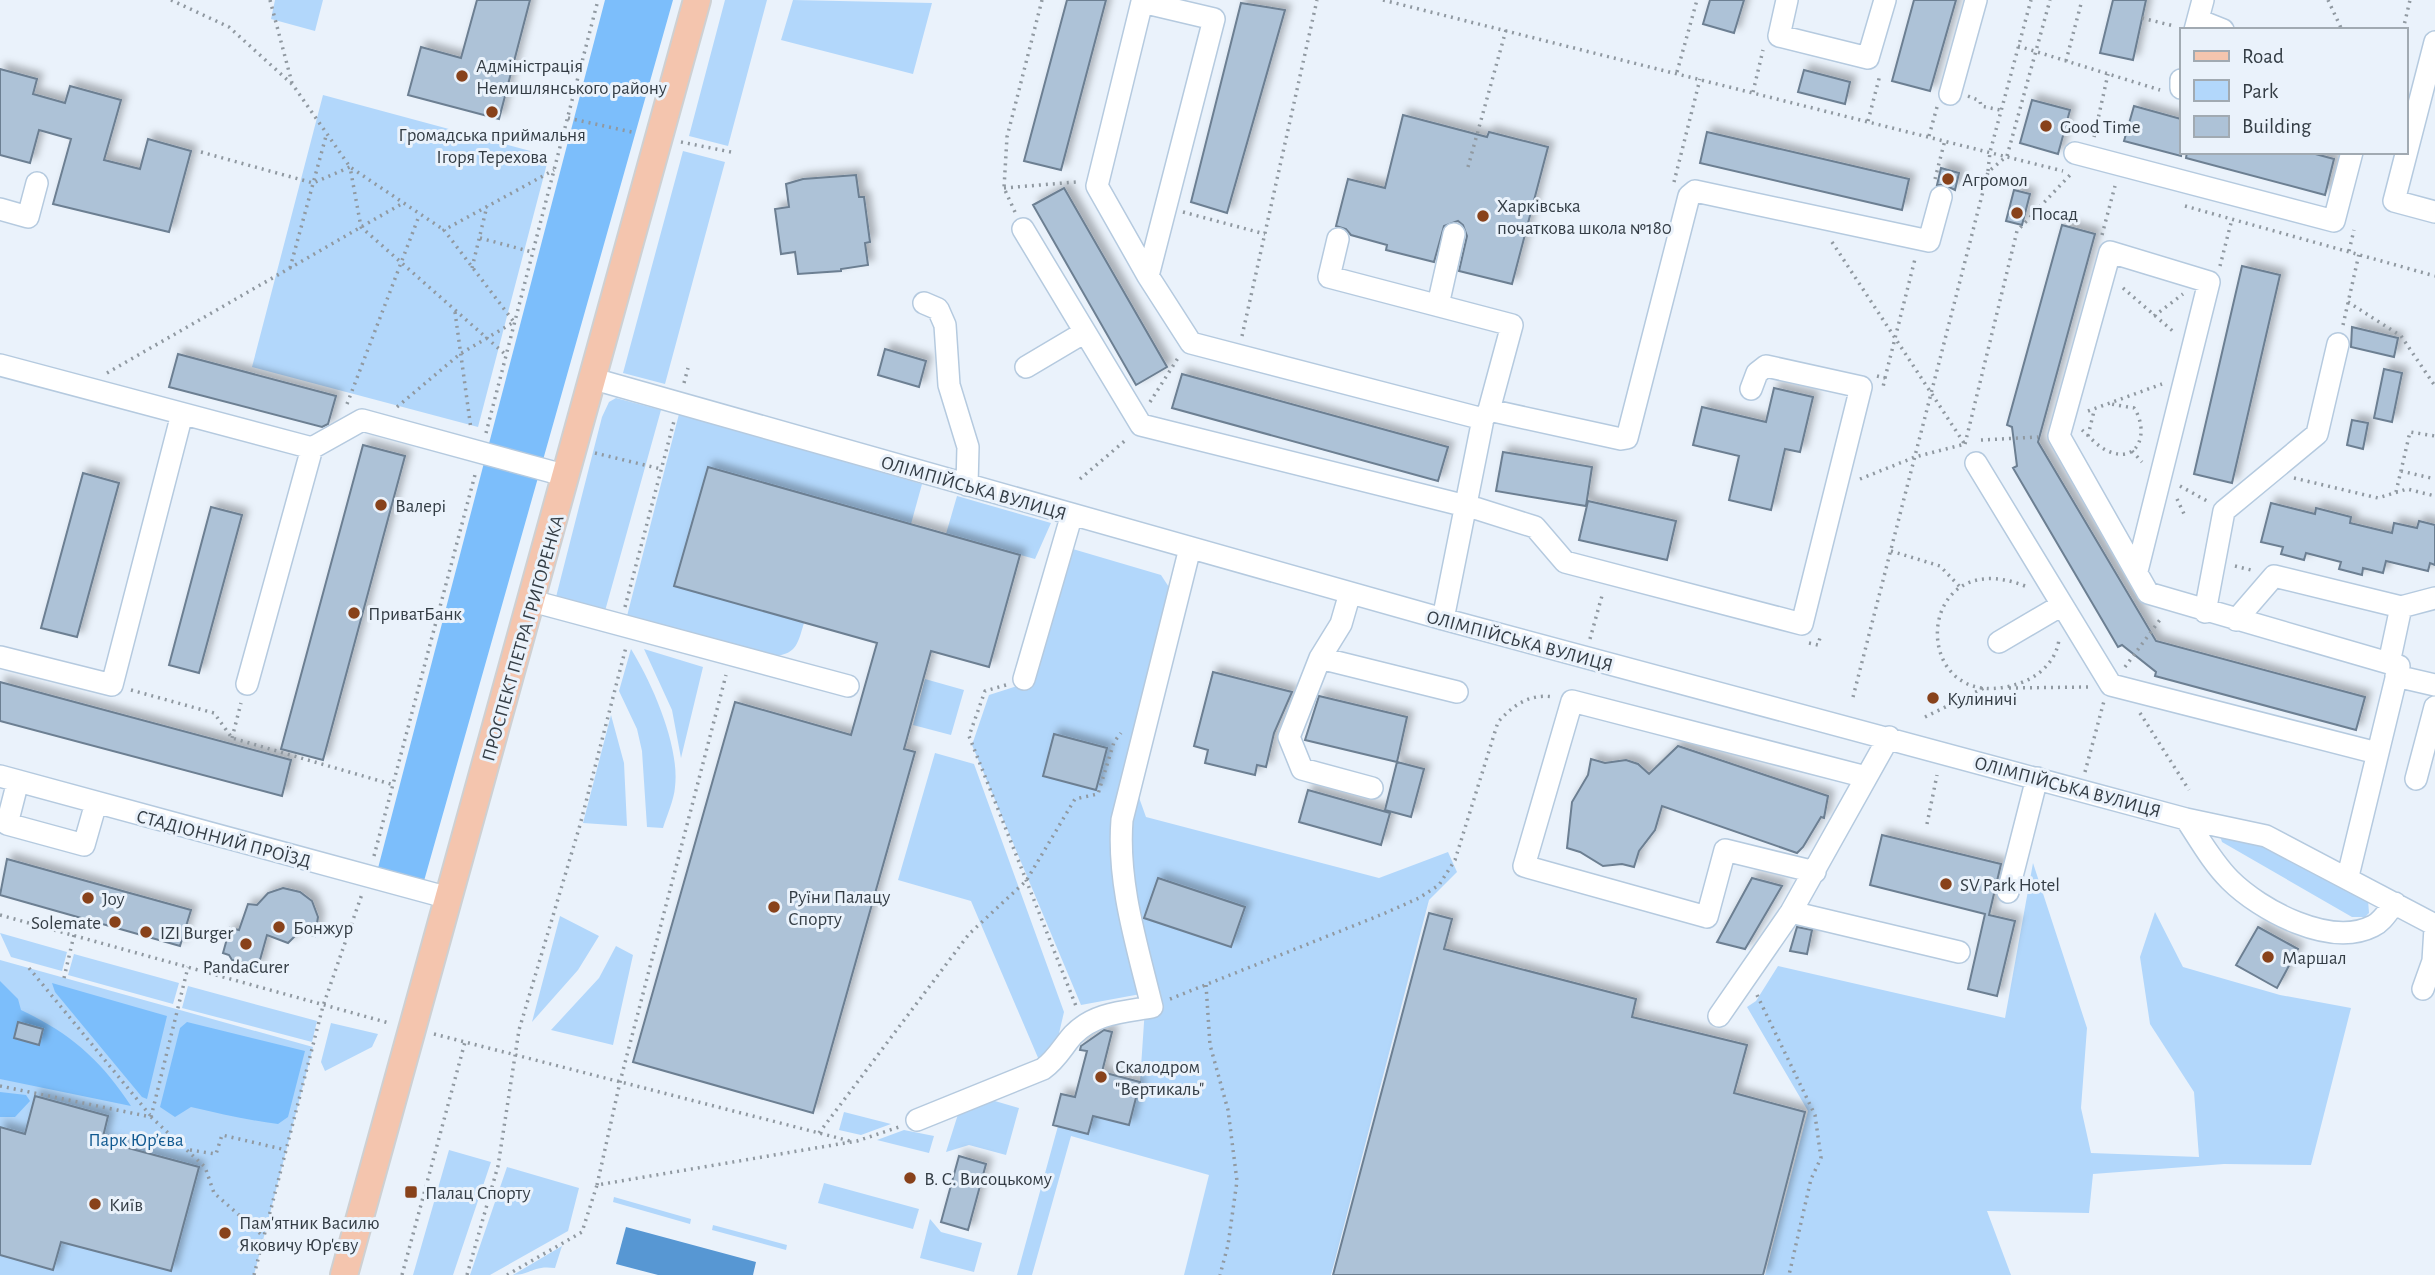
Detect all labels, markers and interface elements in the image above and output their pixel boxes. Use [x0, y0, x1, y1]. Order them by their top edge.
legend [2180, 28, 2407, 154]
text: Road [2242, 46, 2284, 67]
place label: Адміністрація Немишлянського району [476, 57, 667, 98]
marker: Адміністрація Немишлянського району [454, 68, 470, 84]
text: Park [2242, 81, 2279, 102]
marker: Громадська приймальня Ігоря Терехова [484, 104, 500, 120]
text: Building [2242, 116, 2312, 137]
marker: Good Time [2038, 118, 2054, 134]
place label: Good Time [2060, 118, 2141, 137]
place label: Громадська приймальня Ігоря Терехова [398, 126, 586, 167]
marker: Агромол [1940, 171, 1956, 187]
place label: Агромол [1962, 171, 2028, 190]
place label: Харківська початкова школа №180 [1497, 197, 1672, 238]
marker: Посад [2009, 205, 2025, 221]
place label: Посад [2031, 205, 2078, 224]
marker: Харківська початкова школа №180 [1475, 208, 1491, 224]
street label: ОЛІМПІЙСЬКА ВУЛИЦЯ [879, 452, 1069, 524]
marker: Валері [373, 497, 389, 513]
place label: Валері [395, 497, 446, 516]
street label: ПРОСПЕКТ ПЕТРА ГРИГОРЕНКА [479, 513, 568, 764]
marker: ПриватБанк [346, 605, 362, 621]
place label: ПриватБанк [368, 605, 462, 624]
street label: ОЛІМПІЙСЬКА ВУЛИЦЯ [1424, 606, 1615, 675]
marker: Кулиничі [1925, 690, 1941, 706]
place label: Кулиничі [1947, 690, 2017, 709]
street label: ОЛІМПІЙСЬКА ВУЛИЦЯ [1972, 752, 2163, 821]
street label: СТАДІОННИЙ ПРОЇЗД [134, 806, 313, 872]
marker: SV Park Hotel [1938, 876, 1954, 892]
place label: SV Park Hotel [1960, 876, 2060, 895]
place label: Руїни Палацу Спорту [788, 888, 890, 929]
marker: Joy [80, 890, 96, 906]
place label: Joy [102, 890, 125, 909]
marker: Руїни Палацу Спорту [766, 899, 782, 915]
place label: Solemate [31, 914, 101, 933]
marker: Solemate [107, 914, 123, 930]
marker: Бонжур [271, 919, 287, 935]
place label: Бонжур [293, 919, 353, 938]
marker: IZI Burger [138, 924, 154, 940]
place label: IZI Burger [160, 924, 233, 943]
marker: PandaCurer [238, 936, 254, 952]
marker: Маршал [2260, 949, 2276, 965]
place label: Маршал [2282, 949, 2347, 968]
place label: PandaCurer [203, 958, 289, 977]
place label: Скалодром "Вертикаль" [1115, 1058, 1204, 1099]
marker: Скалодром "Вертикаль" [1093, 1069, 1109, 1085]
park label: Парк Юр’єва [88, 1131, 184, 1150]
marker: В. С. Висоцькому [902, 1170, 918, 1186]
place label: В. С. Висоцькому [924, 1170, 1052, 1189]
marker: Палац Спорту [403, 1184, 419, 1200]
place label: Палац Спорту [425, 1184, 531, 1203]
marker: Київ [87, 1196, 103, 1212]
place label: Київ [109, 1196, 143, 1215]
place label: Пам'ятник Василю Яковичу Юр'єву [239, 1214, 379, 1255]
marker: Пам'ятник Василю Яковичу Юр'єву [217, 1225, 233, 1241]

